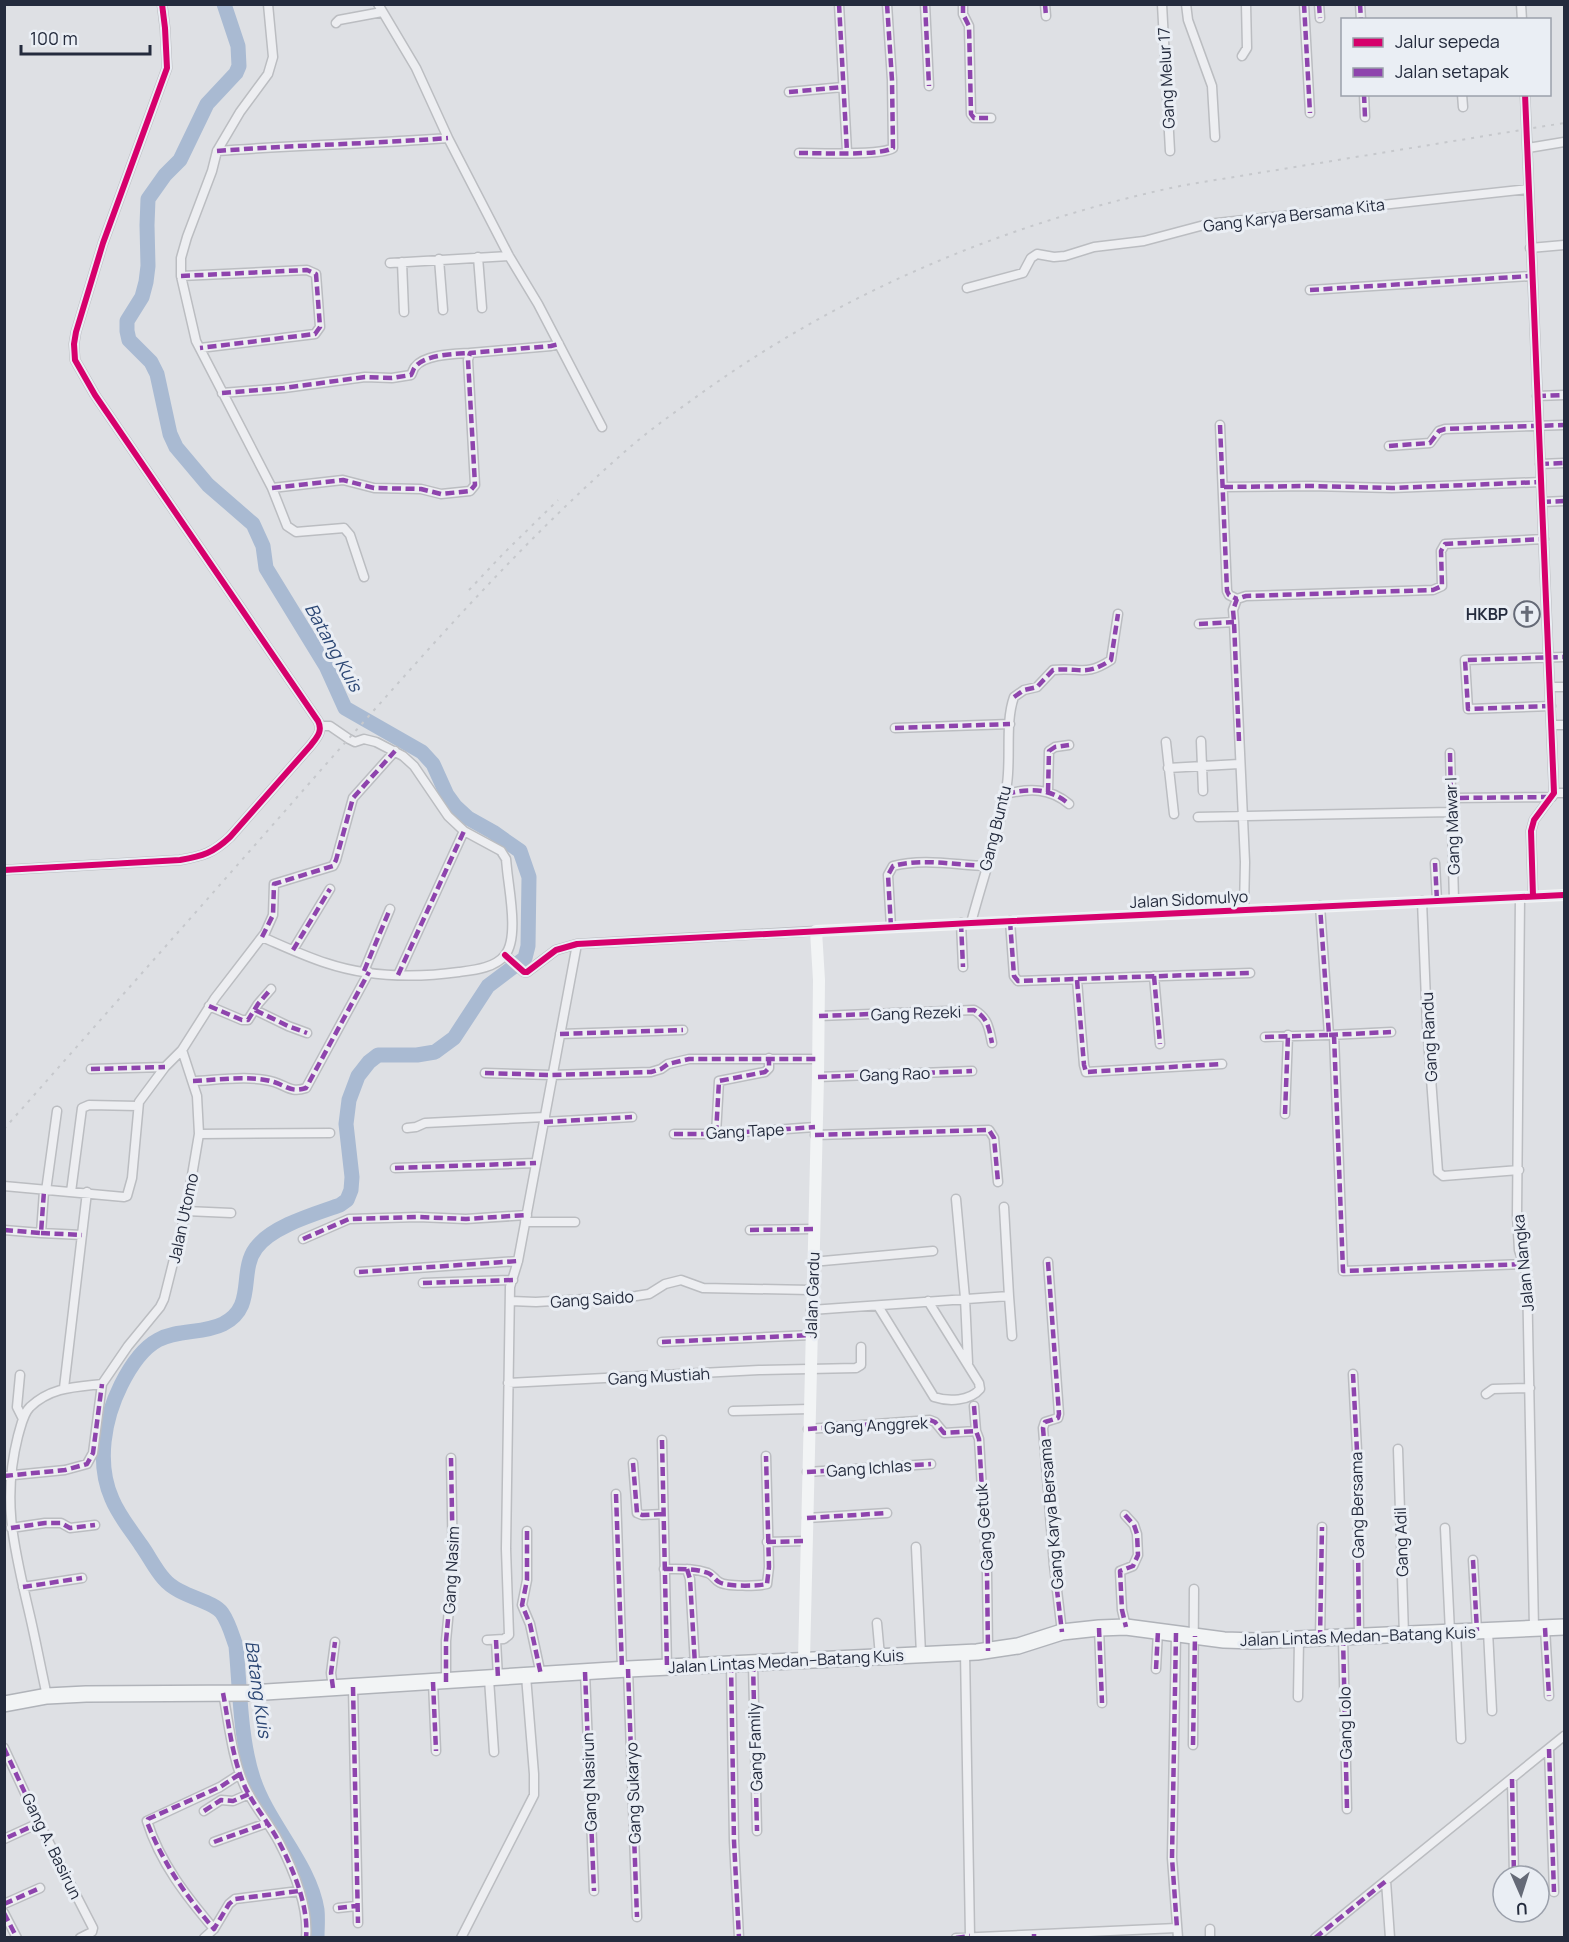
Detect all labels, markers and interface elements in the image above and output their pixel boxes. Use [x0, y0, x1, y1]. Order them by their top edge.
scale bar [21, 18, 150, 56]
legend [1341, 18, 1551, 96]
text: 100 m [30, 26, 78, 50]
street label: Gang Melur 17 [1152, 27, 1180, 129]
text: Jalur sepeda [1395, 29, 1500, 53]
text: Jalan setapak [1395, 59, 1510, 83]
street label: Gang Karya Bersama Kita [1202, 193, 1386, 237]
water label: Batang Kuis [300, 599, 369, 697]
church icon: HKBP [1512, 599, 1542, 629]
place label: HKBP [1466, 603, 1508, 625]
street label: Gang Mawar I [1439, 777, 1465, 875]
street label: Gang Buntu [974, 783, 1016, 873]
street label: Jalan Sidomulyo [1129, 885, 1249, 913]
street label: Gang Randu [1416, 992, 1442, 1082]
street label: Gang Rezeki [870, 1000, 962, 1026]
street label: Gang Rao [859, 1062, 931, 1086]
street label: Gang Tape [705, 1118, 785, 1144]
street label: Jalan Utomo [163, 1171, 203, 1265]
street label: Jalan Nangka [1507, 1213, 1539, 1313]
street label: Jalan Gardu [799, 1251, 825, 1339]
street label: Gang Saido [549, 1285, 635, 1313]
street label: Gang Mustiah [607, 1362, 711, 1390]
street label: Gang Anggrek [824, 1411, 929, 1439]
street label: Gang Karya Bersama [1033, 1438, 1069, 1590]
street label: Gang Bersama [1345, 1451, 1369, 1559]
street label: Gang Ichlas [826, 1454, 912, 1482]
street label: Gang Getuk [970, 1482, 998, 1571]
street label: Gang Adil [1389, 1507, 1413, 1577]
street label: Gang Nasim [438, 1526, 464, 1614]
street label: Jalan Lintas Medan–Batang Kuis [1240, 1621, 1476, 1651]
water label: Batang Kuis [240, 1639, 278, 1741]
street label: Jalan Lintas Medan–Batang Kuis [668, 1644, 904, 1678]
street label: Gang Lolo [1333, 1686, 1357, 1760]
street label: Gang Family [742, 1702, 768, 1792]
street label: Gang Nasirun [576, 1732, 602, 1832]
street label: Gang Sukaryo [620, 1742, 646, 1844]
street label: Gang A. Basirun [17, 1789, 87, 1903]
north arrow [1491, 1864, 1551, 1924]
text: U [1515, 1898, 1528, 1920]

